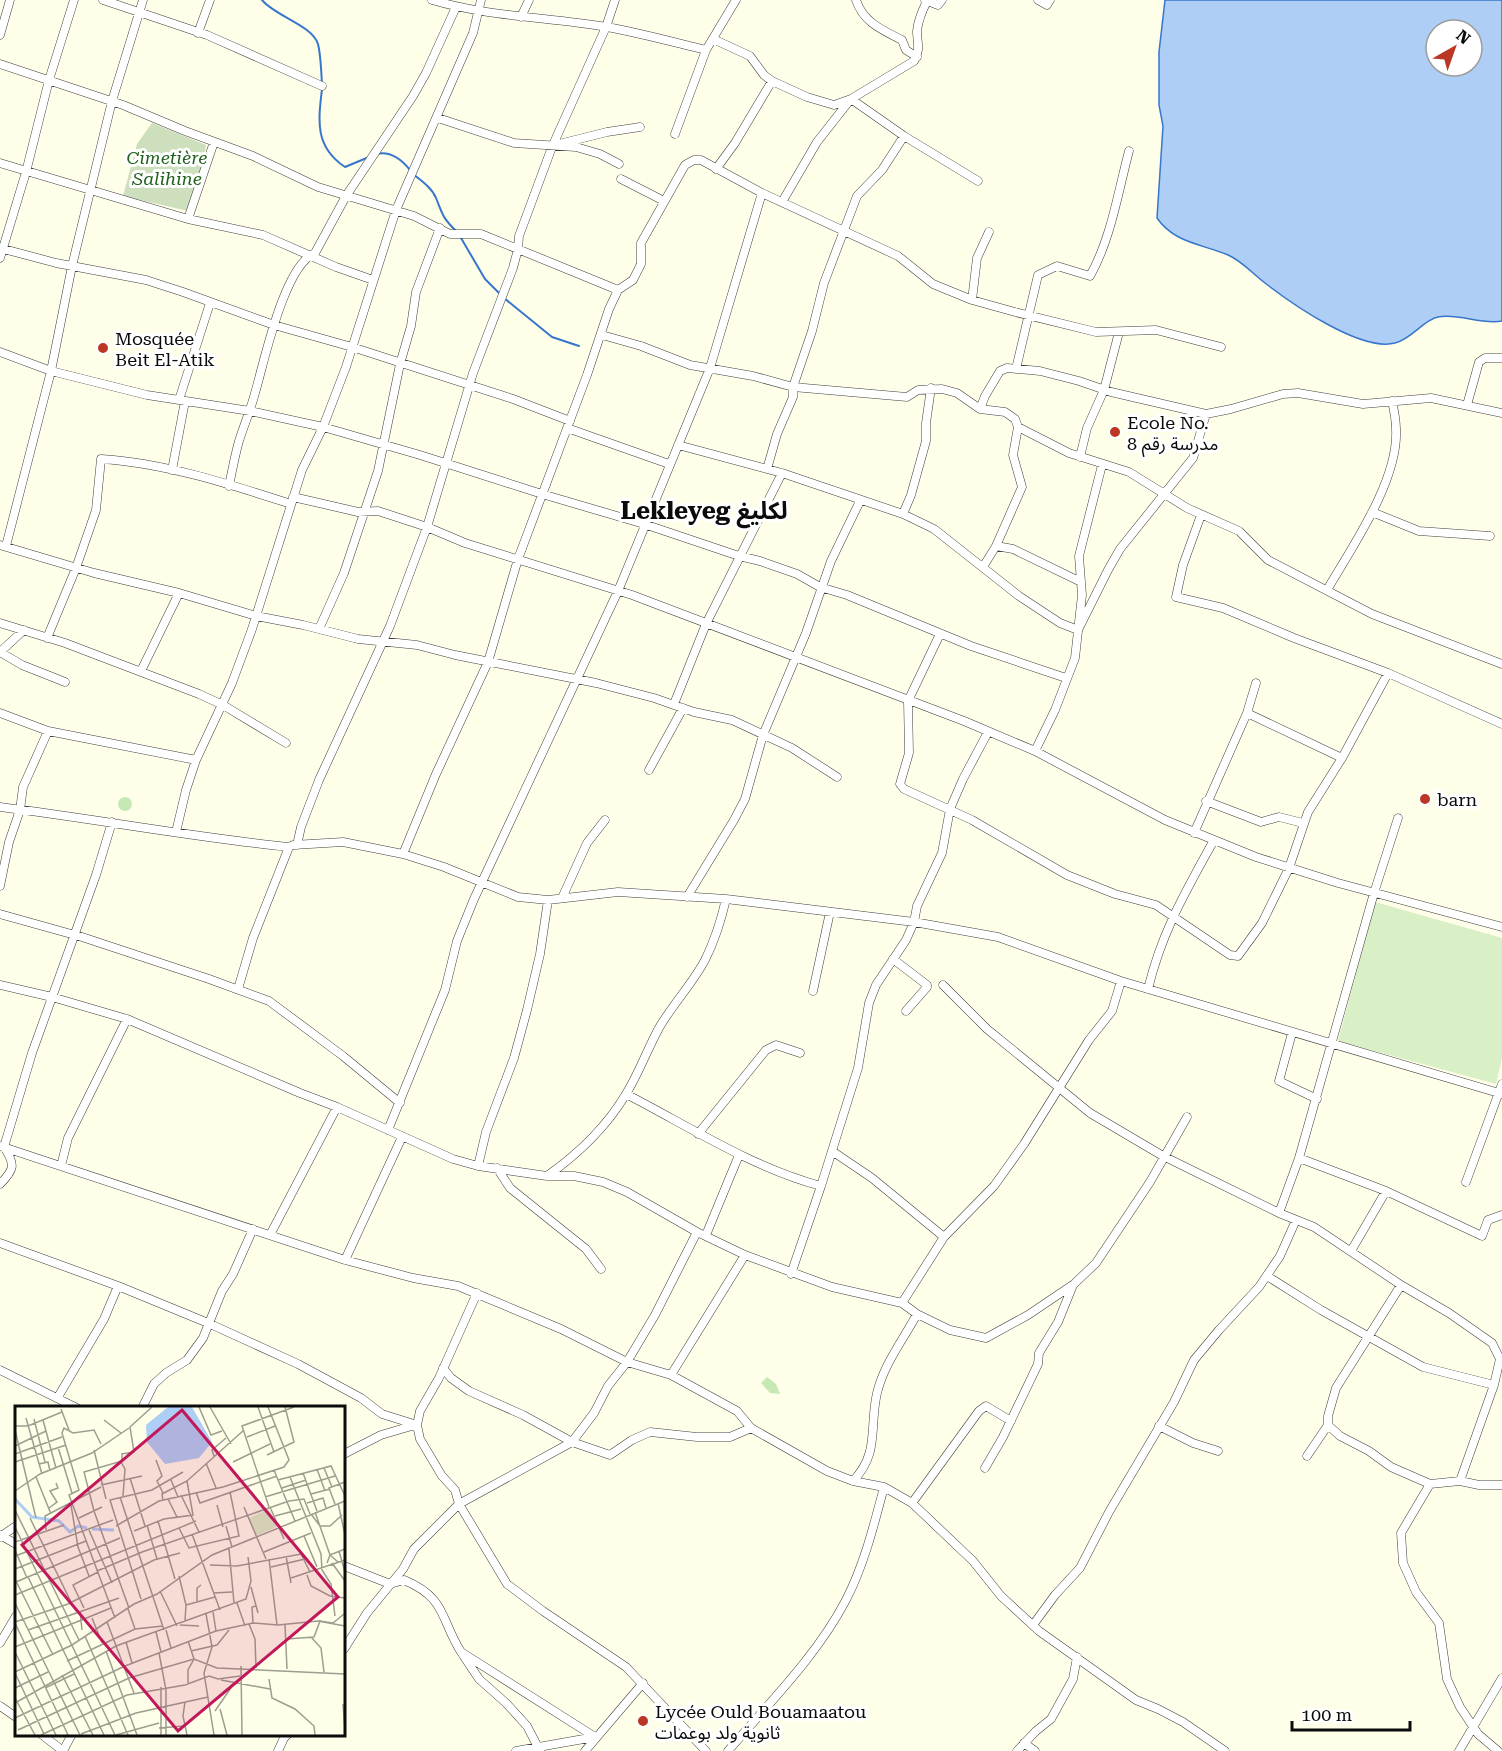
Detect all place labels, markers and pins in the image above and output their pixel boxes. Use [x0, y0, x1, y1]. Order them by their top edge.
place label: Mosquée Beit El-Atik [115, 328, 215, 370]
marker: Mosquée Beit El-Atik [96, 341, 110, 355]
place label: Ecole No. 8 مدرسة رقم [1127, 412, 1218, 457]
marker: Ecole No. 8 مدرسة رقم [1108, 425, 1122, 439]
place label: barn [1437, 789, 1478, 810]
marker: barn [1418, 792, 1432, 806]
place label: Lycée Ould Bouamaatou ثانوية ولد بوعمات [655, 1701, 866, 1744]
marker: Lycée Ould Bouamaatou ثانوية ولد بوعمات [636, 1714, 650, 1728]

